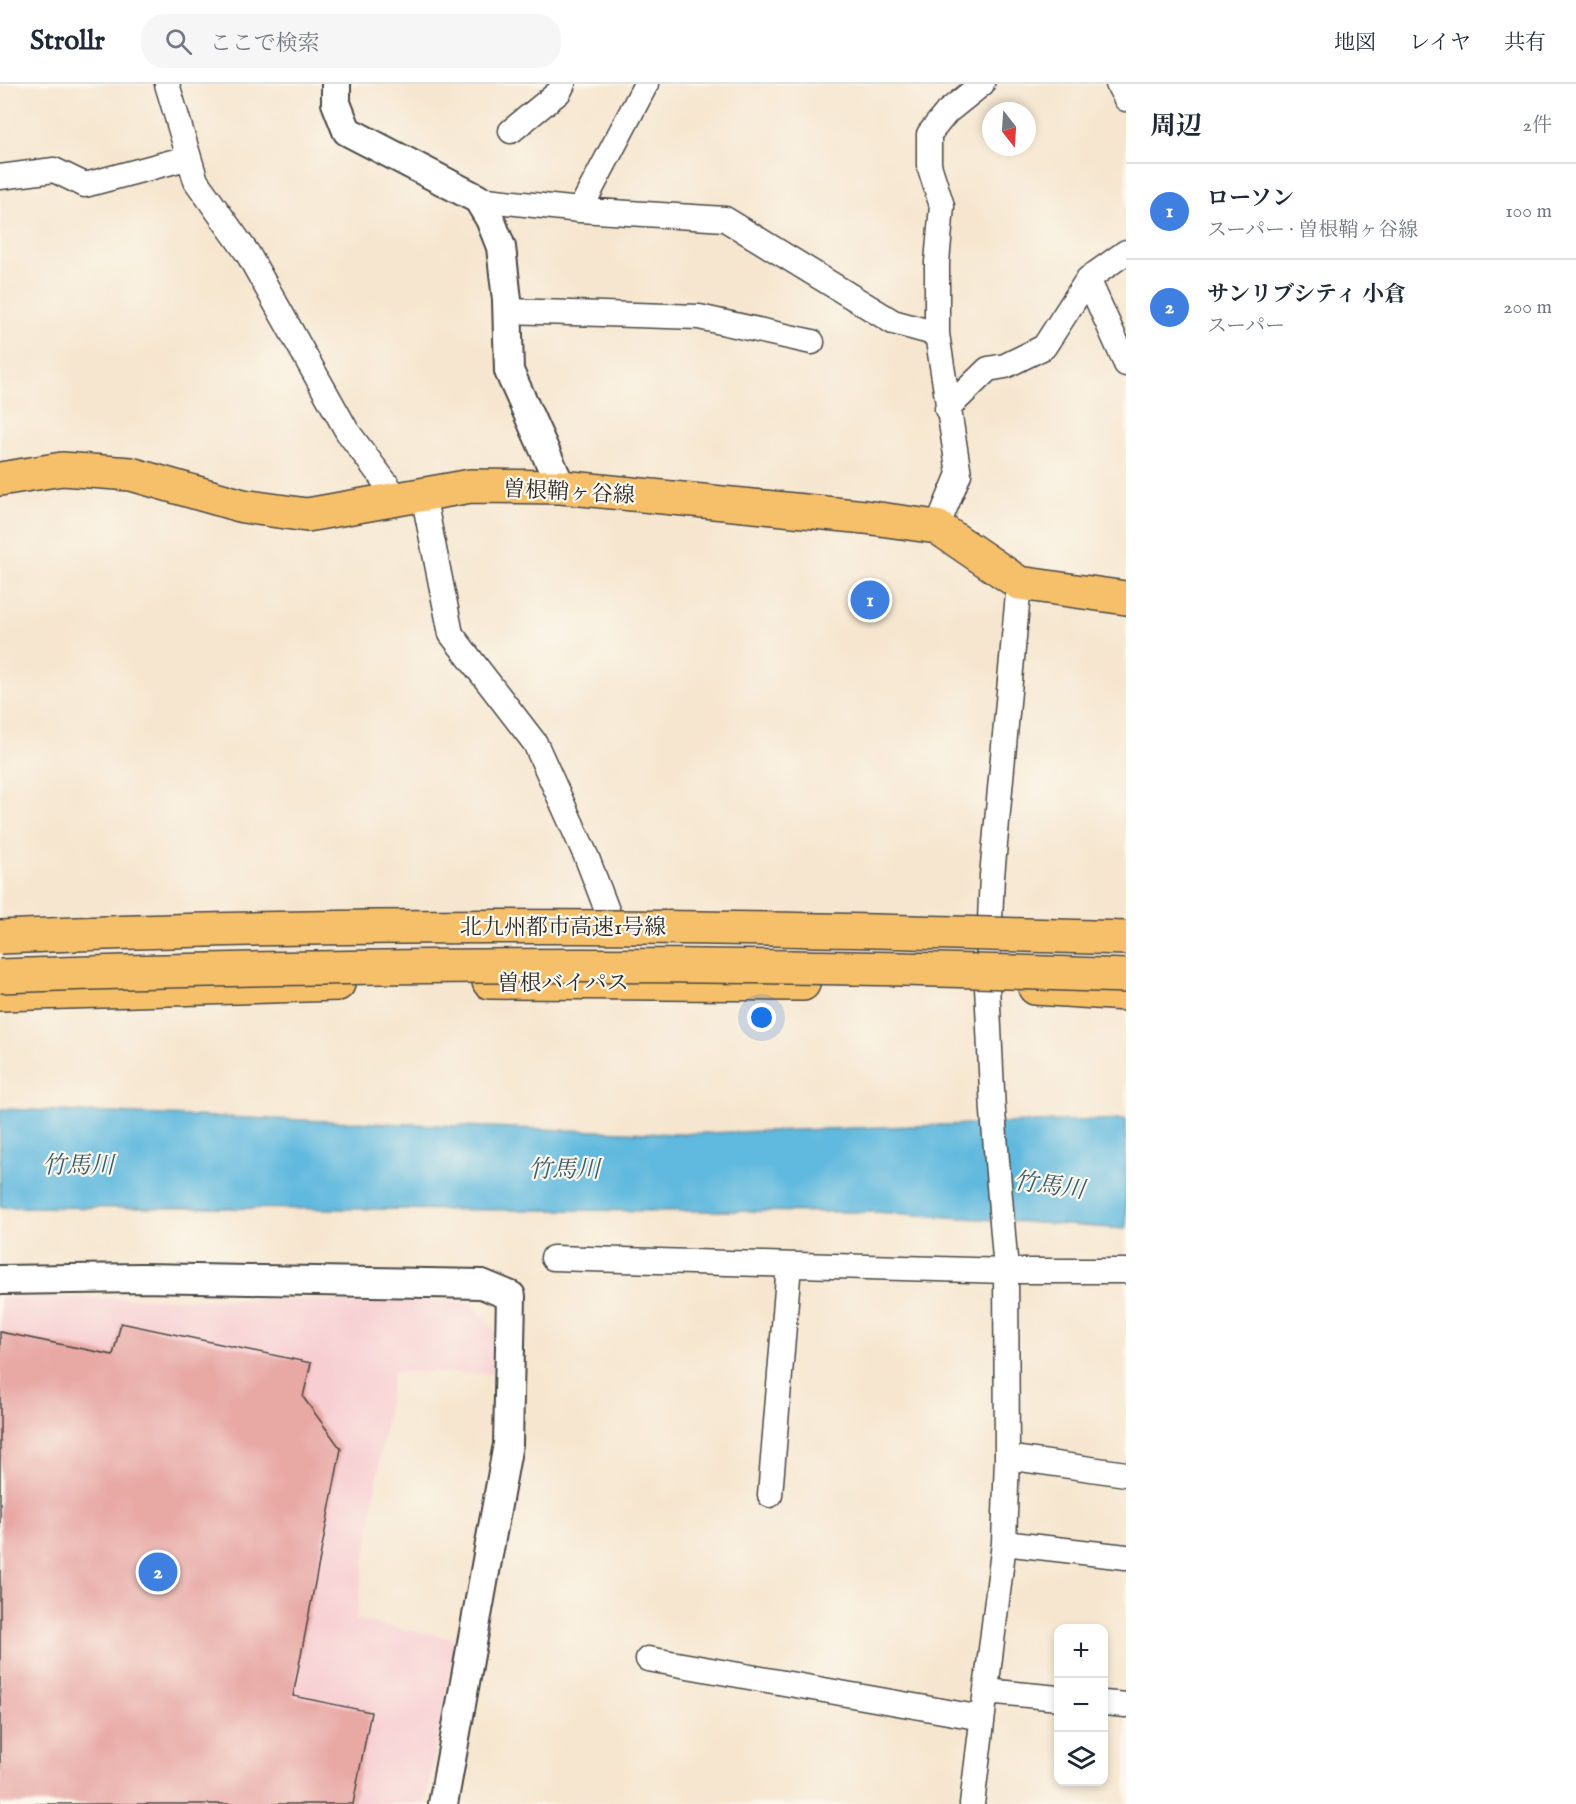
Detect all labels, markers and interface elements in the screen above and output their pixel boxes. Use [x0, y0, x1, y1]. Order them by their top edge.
search box [141, 14, 561, 68]
text: Strollr [30, 24, 105, 59]
icon: search [162, 25, 195, 58]
text: ここで検索 [210, 30, 320, 58]
text: 地図 [1334, 30, 1376, 57]
text: レイヤ [1409, 30, 1471, 57]
text: 共有 [1504, 30, 1546, 57]
north arrow [982, 102, 1036, 156]
text: 周辺 [1150, 110, 1202, 143]
text: 2件 [1523, 113, 1552, 138]
text: ローソン [1207, 185, 1294, 213]
text: 1 [1166, 199, 1173, 224]
text: 100 m [1505, 199, 1552, 224]
text: スーパー · 曽根鞘ヶ谷線 [1207, 218, 1418, 243]
text: サンリブシティ 小倉 [1207, 281, 1406, 309]
text: 2 [1165, 295, 1174, 320]
text: 200 m [1503, 295, 1552, 320]
text: スーパー [1207, 314, 1285, 339]
street label: 曽根鞘ヶ谷線 [502, 476, 636, 510]
pin: 1 [850, 578, 890, 622]
street label: 北九州都市高速1号線 [460, 914, 666, 942]
street label: 曽根バイパス [497, 970, 629, 998]
your location [747, 1003, 776, 1032]
water label: 竹馬川 [42, 1151, 117, 1182]
water label: 竹馬川 [528, 1155, 603, 1186]
water label: 竹馬川 [1011, 1166, 1090, 1207]
pin: 2 [138, 1550, 178, 1594]
map controls [1054, 1624, 1108, 1786]
button: + [1054, 1624, 1108, 1678]
button: − [1054, 1678, 1108, 1732]
button: layers [1054, 1732, 1108, 1786]

